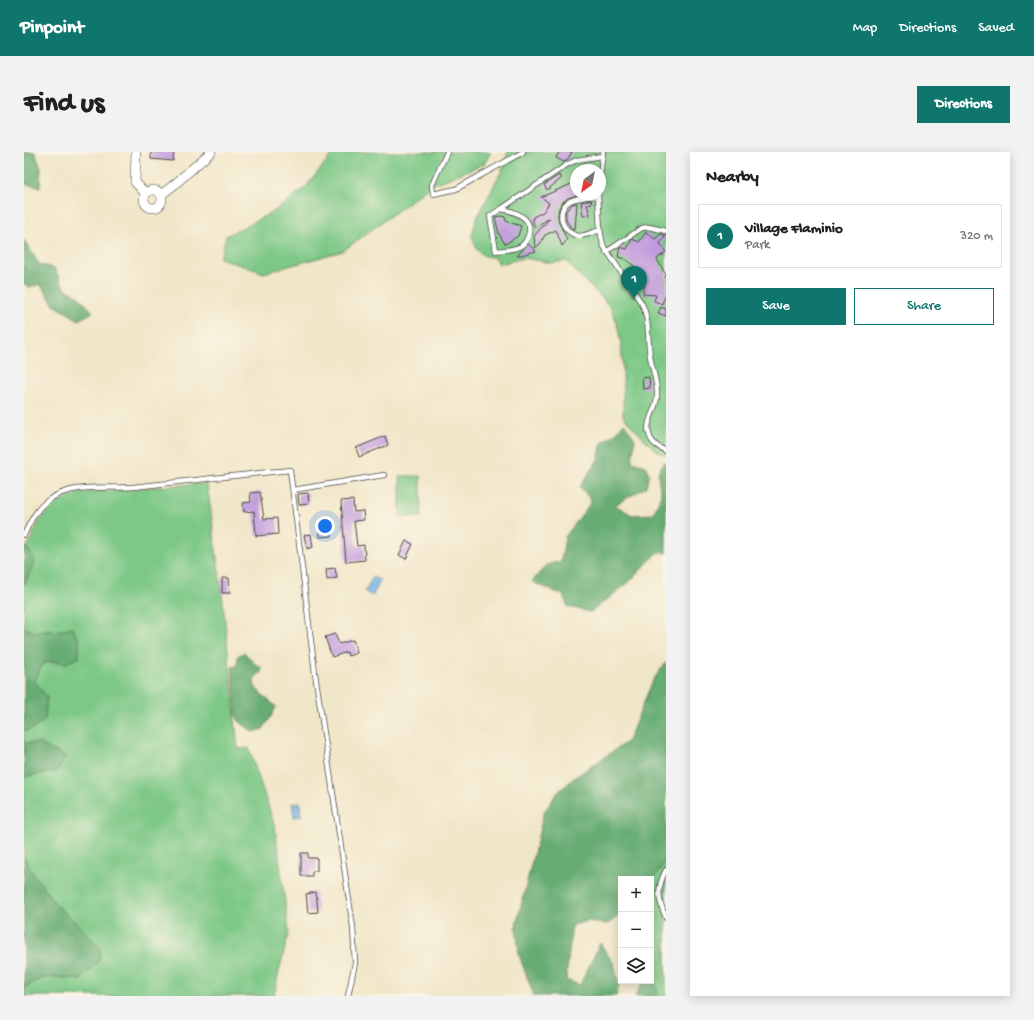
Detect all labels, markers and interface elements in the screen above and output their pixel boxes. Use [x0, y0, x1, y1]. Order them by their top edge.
text: Pinpoint [20, 17, 84, 40]
text: Map [853, 20, 877, 37]
text: Directions [899, 20, 956, 37]
text: Saved [978, 20, 1014, 37]
button: Directions [917, 86, 1010, 123]
text: Find us [24, 88, 104, 121]
north arrow [570, 164, 606, 200]
text: Nearby [706, 168, 759, 188]
text: Village Flaminio [745, 220, 843, 238]
text: 1 [717, 229, 723, 244]
text: 320 m [960, 229, 993, 244]
text: Park [745, 238, 770, 253]
pin: 1 [621, 266, 647, 299]
button: Save [706, 288, 846, 325]
button: Share [854, 288, 994, 325]
your location [315, 516, 335, 536]
map controls [618, 876, 654, 984]
button: + [618, 876, 654, 912]
button: − [618, 912, 654, 948]
button: layers [618, 948, 654, 984]

